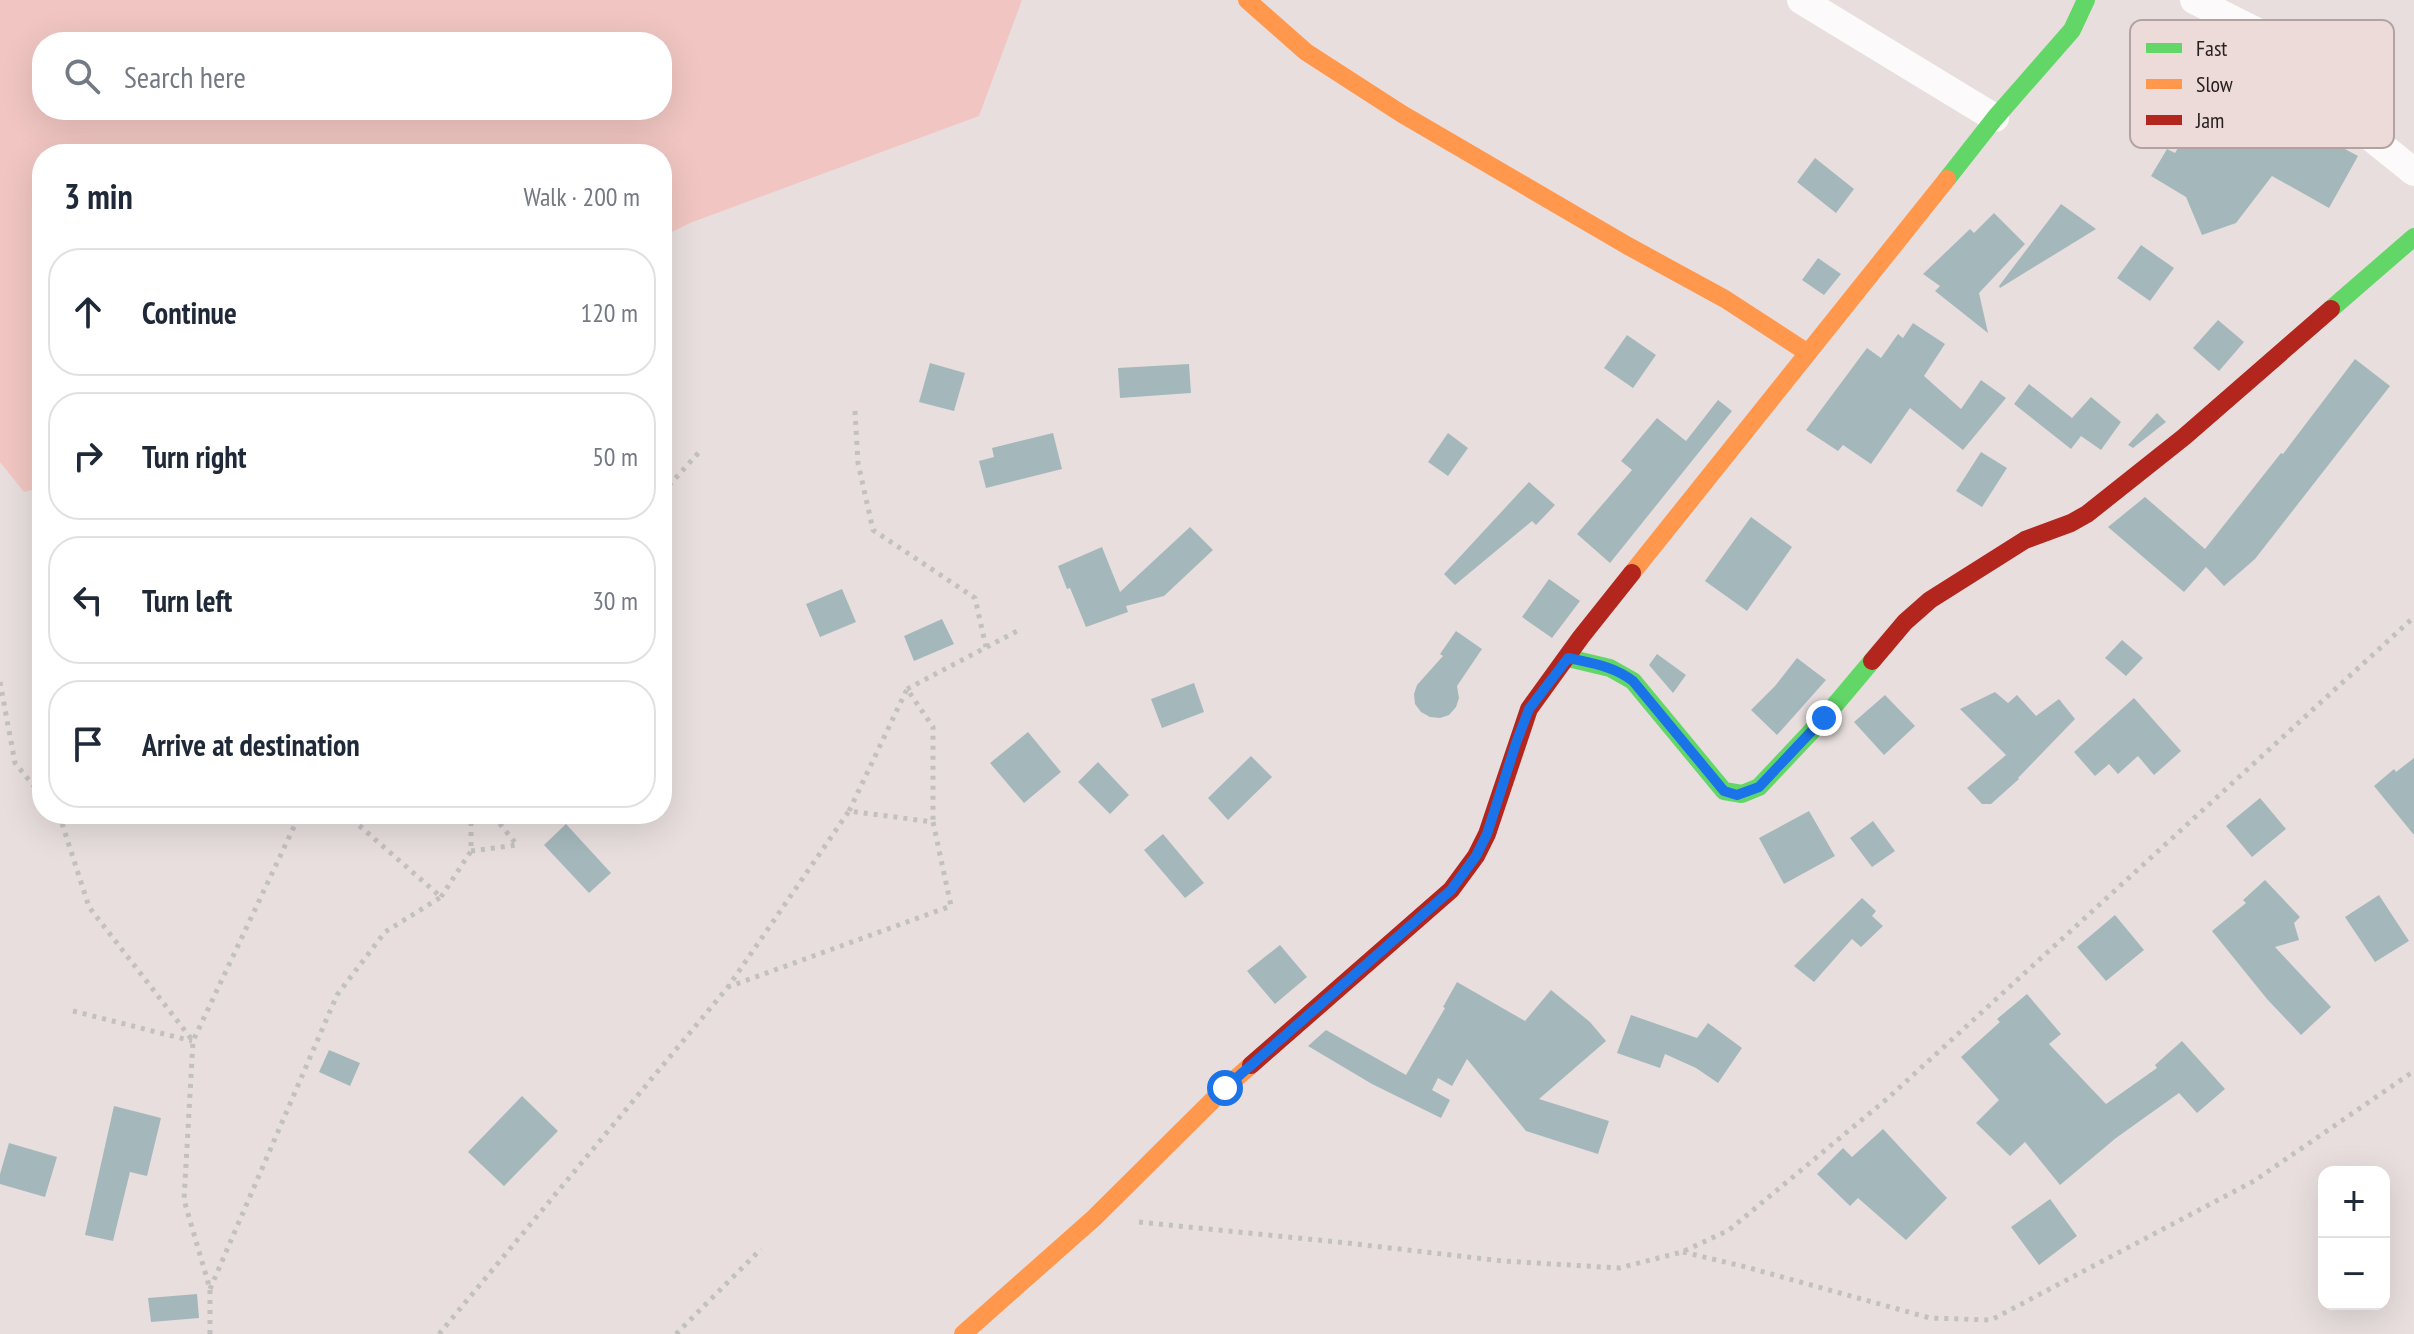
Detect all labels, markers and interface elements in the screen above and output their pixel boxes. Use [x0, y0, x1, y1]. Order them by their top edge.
legend [2130, 20, 2394, 148]
search box [32, 32, 672, 120]
text: Fast [2196, 34, 2227, 62]
icon: search [60, 54, 104, 98]
text: Search here [124, 57, 246, 96]
text: Slow [2196, 70, 2233, 98]
text: Jam [2195, 106, 2224, 134]
text: 3 min [64, 174, 133, 218]
text: Walk · 200 m [523, 180, 640, 213]
icon: ahead [66, 290, 110, 334]
text: Continue [142, 293, 237, 332]
text: 120 m [580, 296, 638, 329]
icon: right [66, 434, 110, 478]
text: Turn right [142, 437, 246, 476]
text: 50 m [592, 440, 638, 473]
icon: left [66, 578, 110, 622]
text: Turn left [142, 581, 232, 620]
text: 30 m [592, 584, 638, 617]
route end [1806, 700, 1842, 736]
icon: arrive [66, 722, 110, 766]
text: Arrive at destination [142, 725, 360, 764]
route start [1207, 1070, 1243, 1106]
map controls [2318, 1166, 2390, 1310]
button: + [2318, 1166, 2390, 1238]
button: − [2318, 1238, 2390, 1310]

